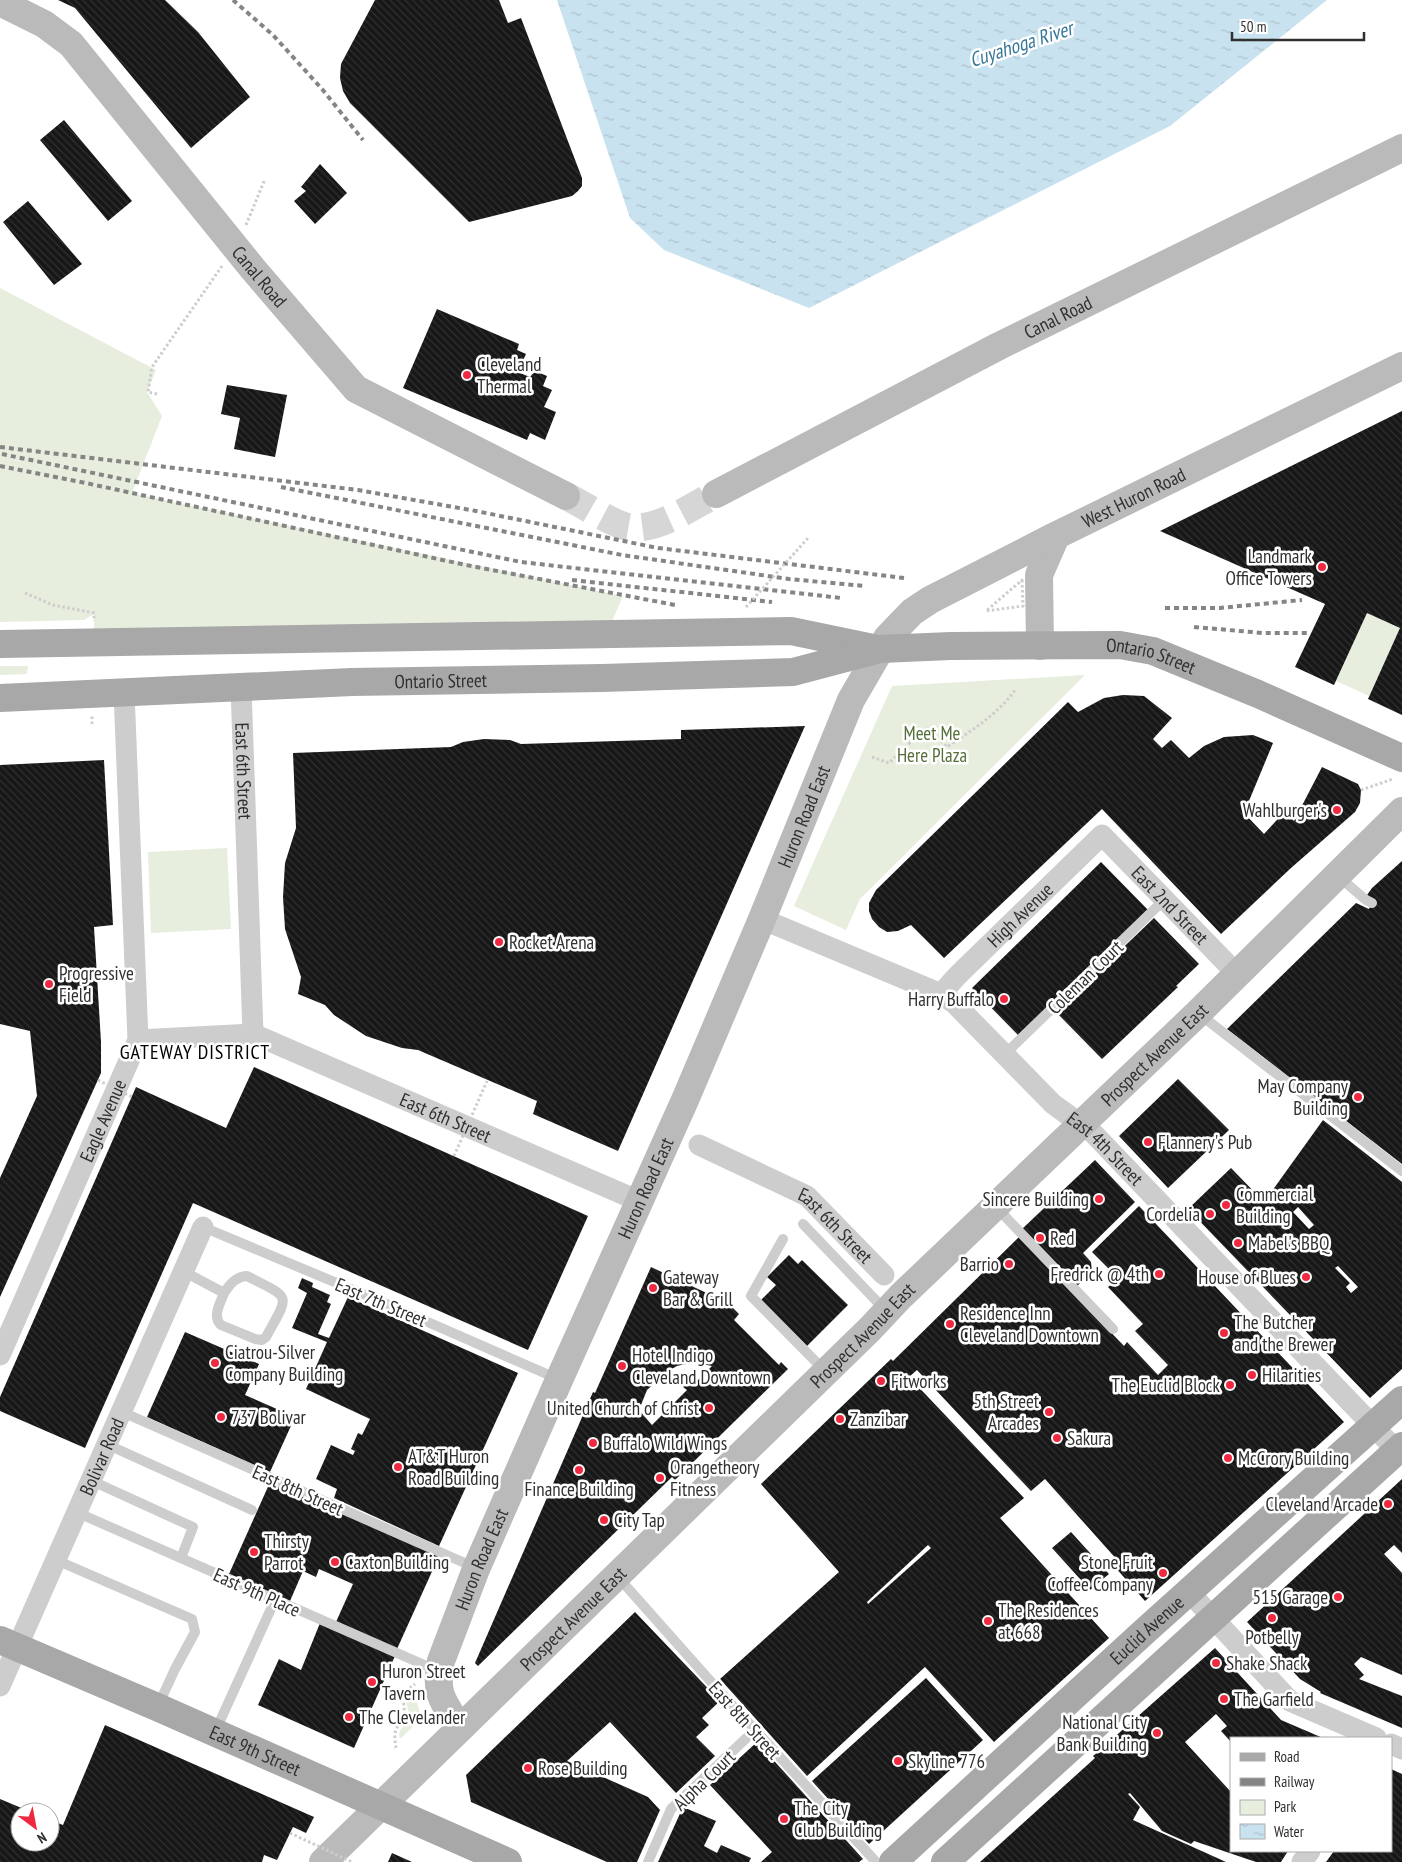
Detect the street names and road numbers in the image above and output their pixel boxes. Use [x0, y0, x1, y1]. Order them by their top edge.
street label: Canal Road [227, 241, 292, 312]
street label: Canal Road [1020, 290, 1096, 344]
street label: West Huron Road [1078, 462, 1189, 533]
street label: Ontario Street [1106, 633, 1200, 680]
street label: Ontario Street [394, 668, 488, 693]
street label: East 6th Street [230, 722, 258, 821]
street label: Huron Road East [772, 761, 835, 871]
street label: East 2nd Street [1127, 861, 1214, 950]
street label: High Avenue [982, 877, 1058, 952]
street label: Coleman Court [1042, 934, 1129, 1019]
street label: Prospect Avenue East [1096, 997, 1214, 1111]
street label: Eagle Avenue [74, 1075, 131, 1166]
street label: East 6th Street [396, 1087, 496, 1148]
street label: East 4th Street [1062, 1106, 1149, 1191]
street label: Huron Road East [612, 1133, 679, 1242]
street label: East 6th Street [795, 1182, 878, 1269]
street label: East 7th Street [332, 1272, 431, 1332]
street label: Prospect Avenue East [805, 1277, 920, 1393]
street label: Bolivar Road [74, 1414, 129, 1499]
street label: East 8th Street [249, 1459, 348, 1521]
street label: Huron Road East [449, 1504, 513, 1614]
street label: Prospect Avenue East [515, 1561, 632, 1676]
street label: East 9th Place [210, 1562, 304, 1622]
street label: Euclid Avenue [1105, 1590, 1189, 1669]
street label: East 8th Street [704, 1676, 787, 1765]
street label: East 9th Street [206, 1720, 305, 1781]
street label: Alpha Court [668, 1744, 741, 1815]

